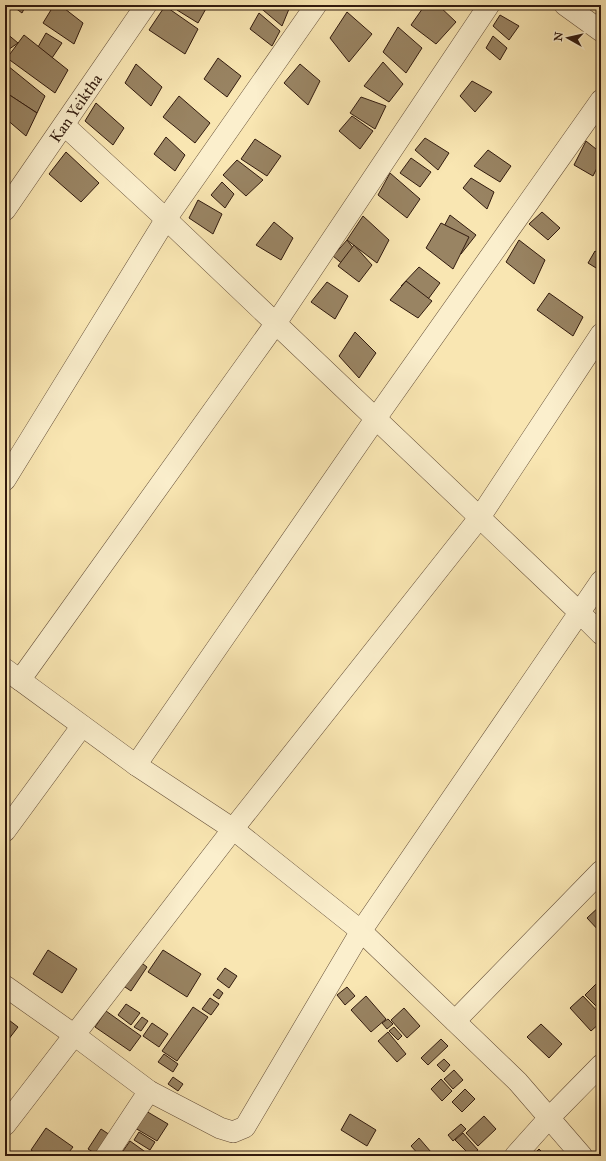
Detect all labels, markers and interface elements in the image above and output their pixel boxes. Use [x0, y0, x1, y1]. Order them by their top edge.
north arrow [548, 18, 588, 58]
text: N [552, 30, 566, 42]
street label: Kan Yeiktha [45, 70, 106, 146]

